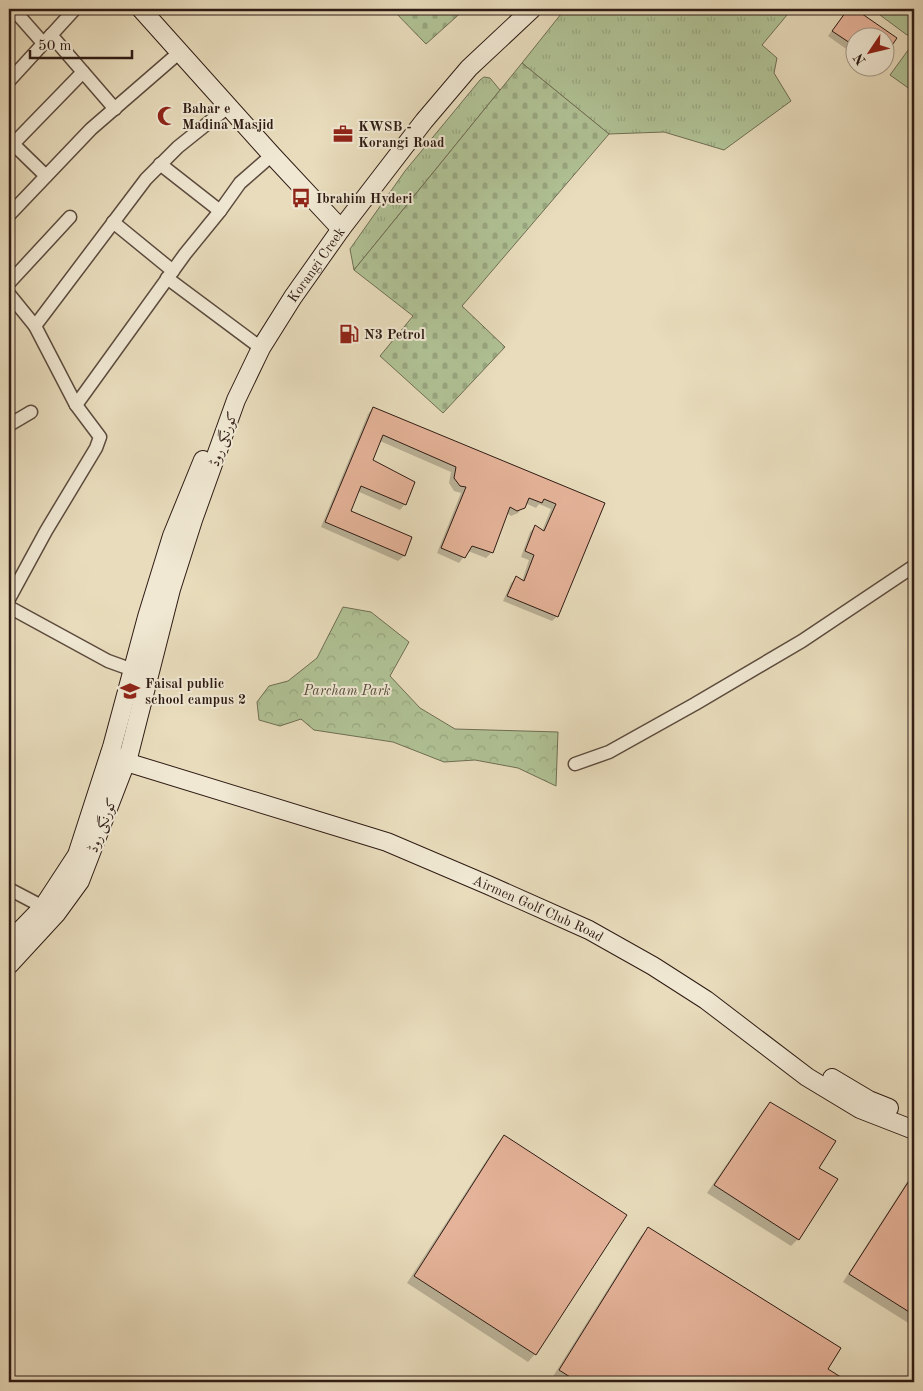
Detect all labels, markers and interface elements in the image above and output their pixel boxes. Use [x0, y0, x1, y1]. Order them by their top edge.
scale bar [30, 28, 132, 60]
north arrow [846, 28, 896, 78]
text: 50 m [38, 39, 72, 54]
text: N [851, 50, 869, 67]
place label: Bahar e Madina Masjid [182, 102, 274, 132]
mosque icon: Bahar e Madina Masjid [156, 105, 178, 127]
place label: KWSB - Korangi Road [358, 120, 445, 150]
office icon: KWSB - Korangi Road [332, 123, 354, 145]
bus stop icon: Ibrahim Hyderi [290, 187, 312, 209]
place label: Ibrahim Hyderi [316, 192, 412, 206]
street label: Korangi Creek [285, 225, 348, 305]
fuel station icon: N3 Petrol [338, 323, 360, 345]
place label: N3 Petrol [364, 328, 425, 342]
street label: کورنگی روڈ [206, 409, 242, 469]
place label: Faisal public school campus 2 [145, 677, 246, 707]
school or university icon: Faisal public school campus 2 [119, 680, 141, 702]
park label: Parcham Park [303, 684, 391, 698]
street label: کورنگی روڈ [84, 795, 122, 855]
street label: Airmen Golf Club Road [471, 873, 606, 945]

